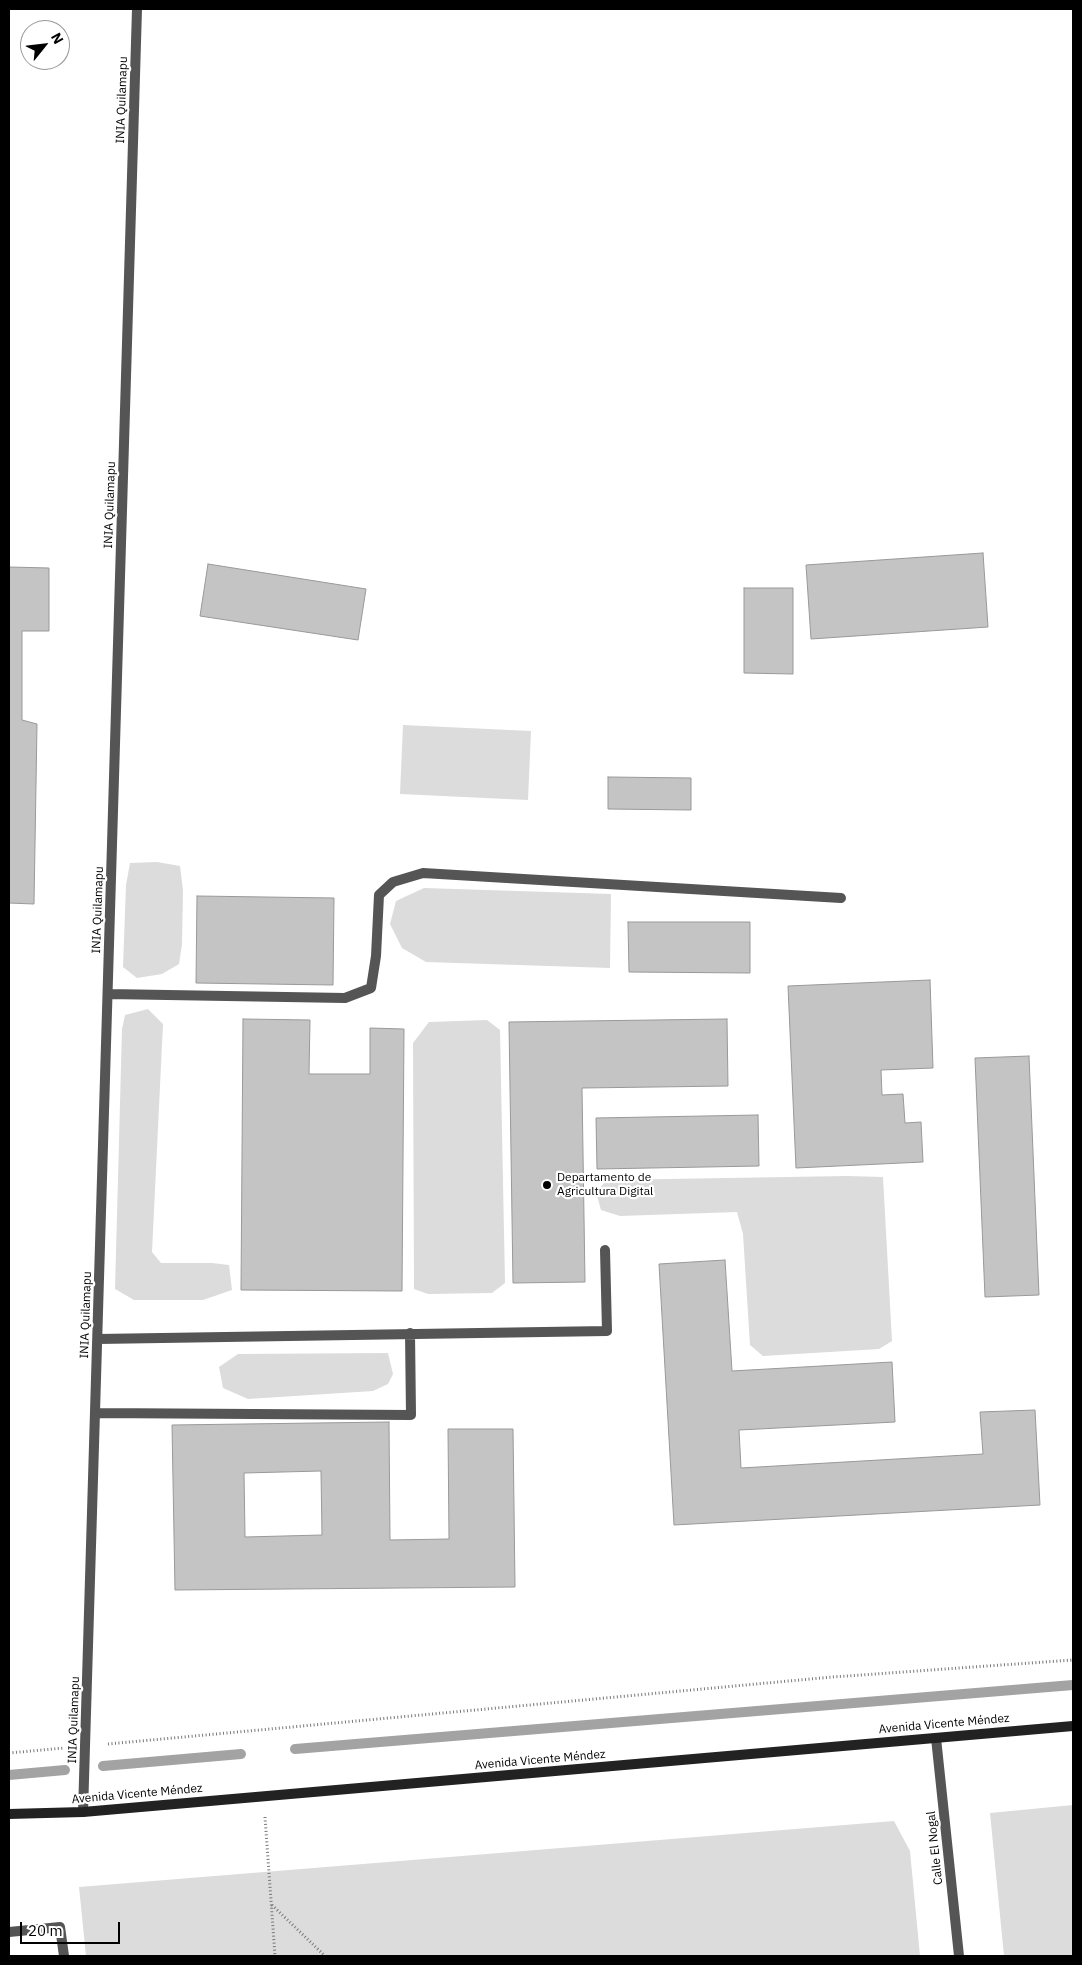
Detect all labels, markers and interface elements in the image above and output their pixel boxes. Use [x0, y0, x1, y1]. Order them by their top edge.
north arrow [20, 20, 70, 70]
text: N [47, 29, 68, 47]
street label: INIA Quilamapu [113, 56, 131, 144]
street label: INIA Quilamapu [101, 461, 119, 549]
street label: INIA Quilamapu [89, 866, 107, 954]
place label: Departamento de Agricultura Digital [557, 1171, 653, 1199]
marker: Departamento de Agricultura Digital [541, 1179, 553, 1191]
street label: INIA Quilamapu [77, 1271, 95, 1359]
street label: INIA Quilamapu [65, 1676, 83, 1764]
street label: Avenida Vicente Méndez [878, 1711, 1010, 1737]
street label: Avenida Vicente Méndez [474, 1747, 606, 1773]
street label: Avenida Vicente Méndez [71, 1781, 203, 1807]
street label: Calle El Nogal [924, 1810, 946, 1886]
scale bar [22, 1912, 122, 1944]
text: 20 m [28, 1921, 63, 1940]

